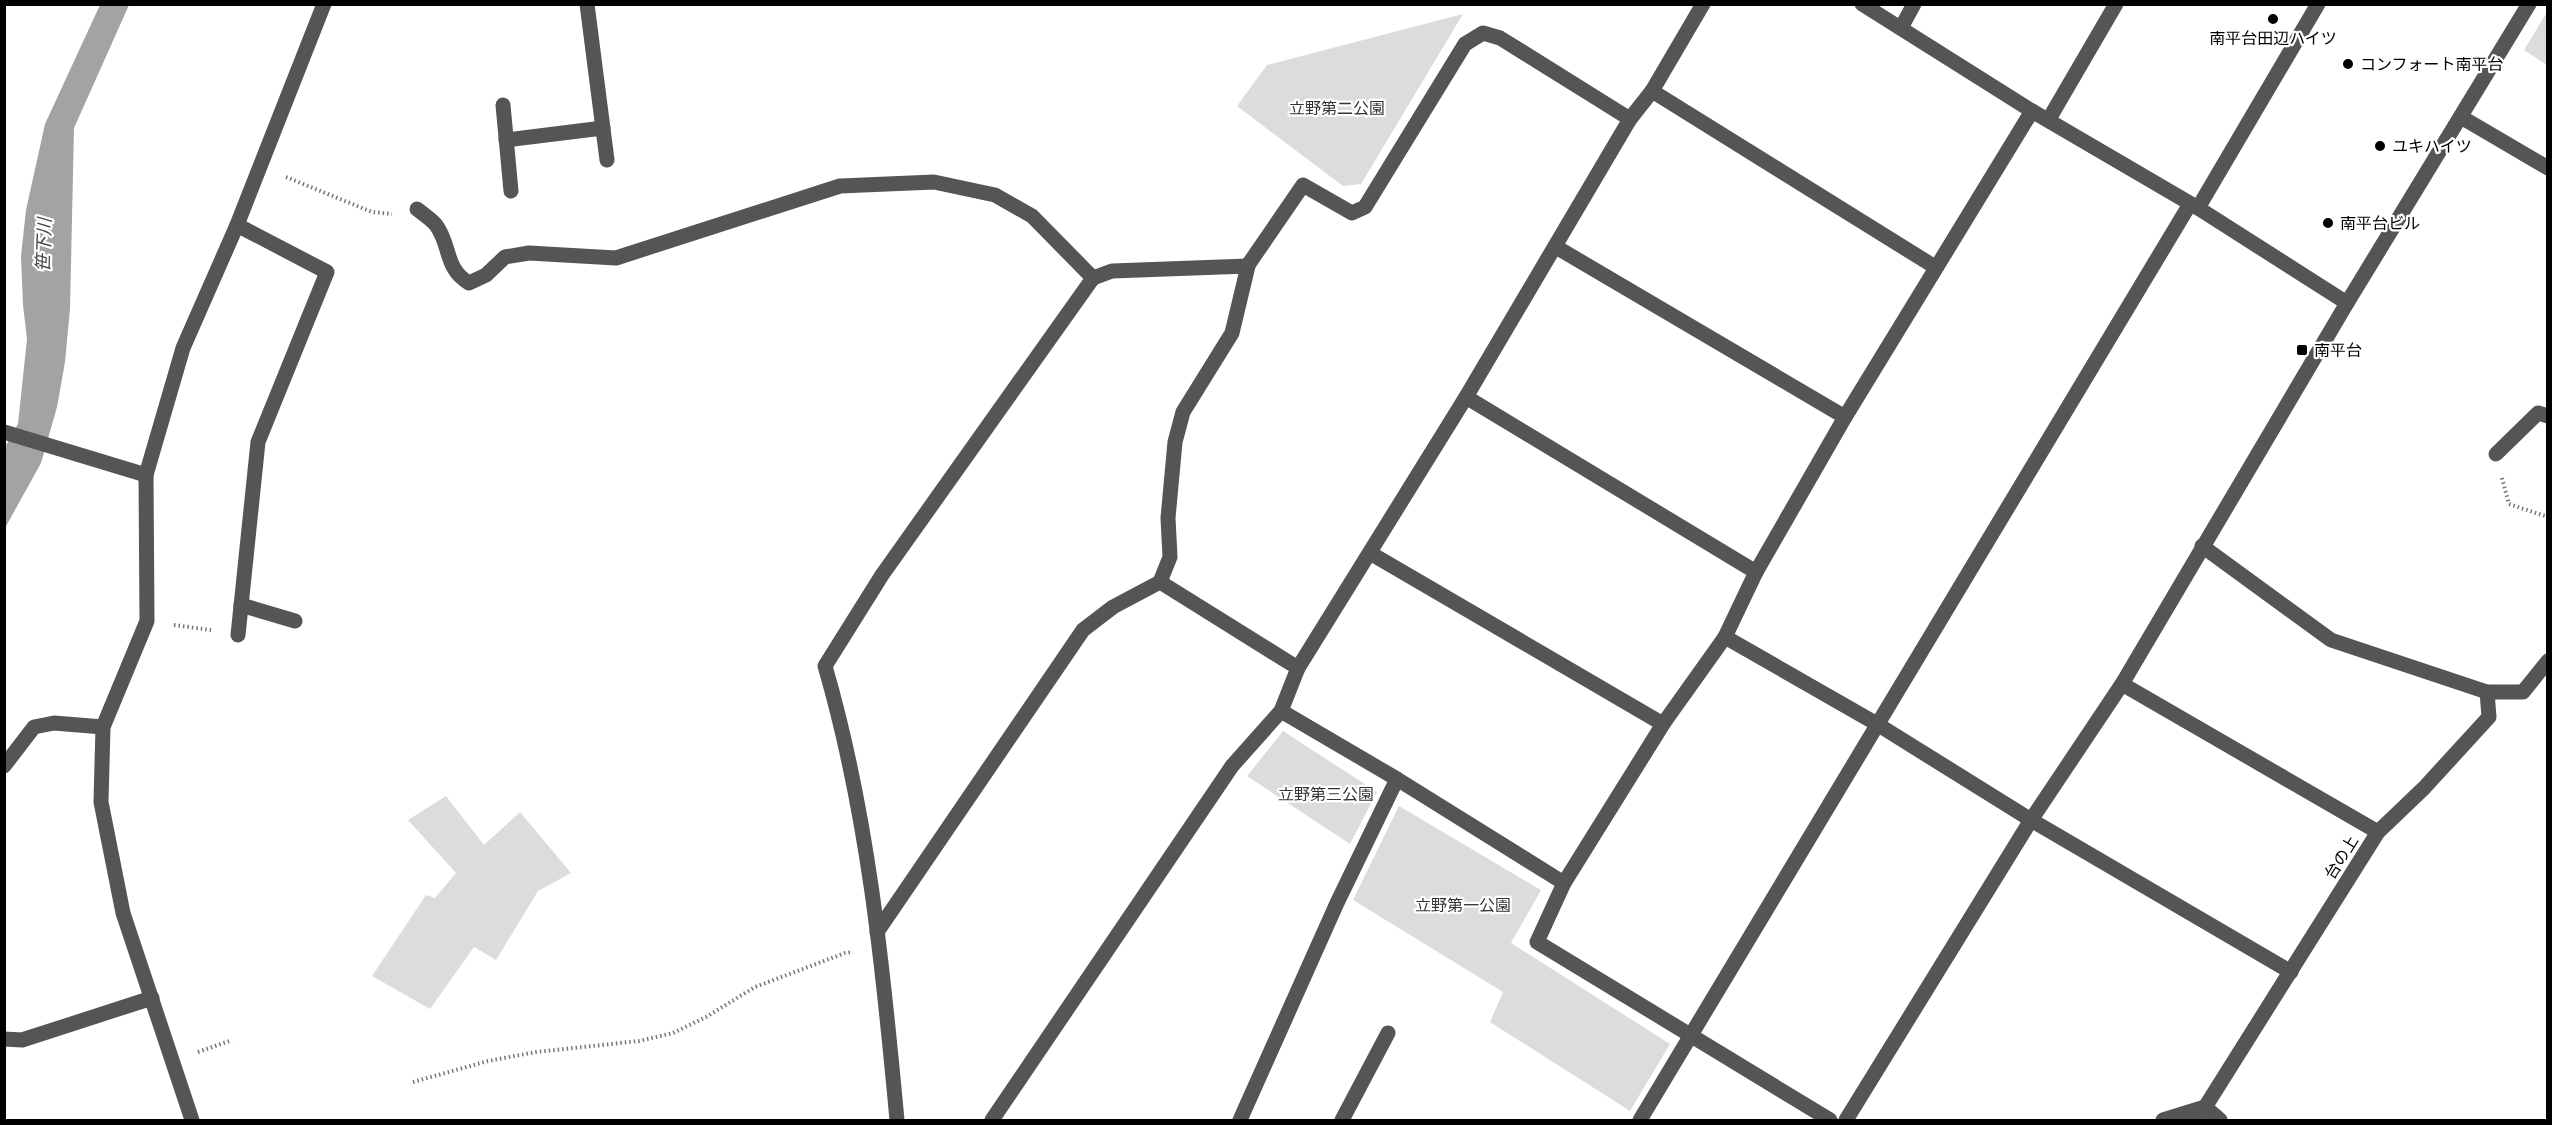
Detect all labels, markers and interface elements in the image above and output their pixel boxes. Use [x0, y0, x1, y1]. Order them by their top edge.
marker: 南平台田辺ハイツ [2266, 12, 2280, 26]
place label: 南平台田辺ハイツ [2209, 29, 2337, 49]
place label: コンフォート南平台 [2360, 55, 2504, 75]
marker: コンフォート南平台 [2341, 57, 2355, 71]
park label: 立野第二公園 [1289, 99, 1385, 119]
place label: ユキハイツ [2392, 137, 2472, 157]
marker: ユキハイツ [2373, 139, 2387, 153]
place label: 南平台ビル [2340, 214, 2420, 234]
water label: 笹下川 [32, 216, 56, 272]
marker: 南平台ビル [2321, 216, 2335, 230]
place label: 南平台 [2314, 341, 2362, 361]
marker: 南平台 [2295, 343, 2309, 357]
park label: 立野第三公園 [1278, 785, 1374, 805]
street label: 台の上 [2321, 832, 2363, 883]
park label: 立野第一公園 [1415, 896, 1511, 916]

